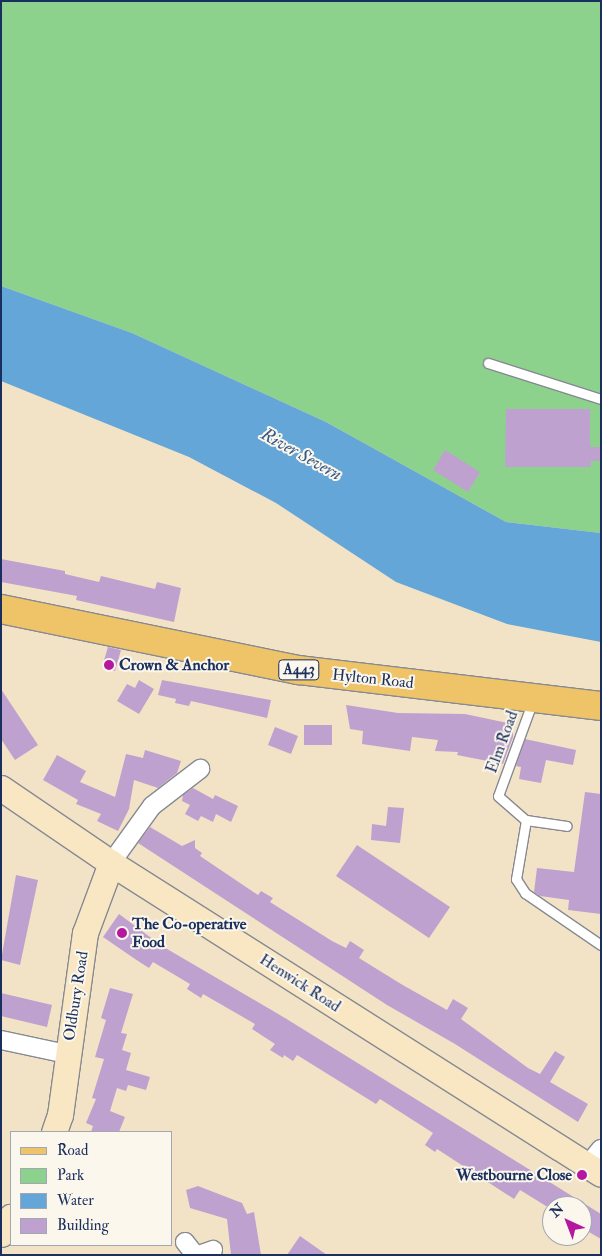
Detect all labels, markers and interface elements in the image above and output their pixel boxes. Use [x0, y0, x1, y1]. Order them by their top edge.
water label: River Severn [257, 424, 345, 486]
place label: Crown & Anchor [119, 655, 229, 675]
road number: A443 [278, 658, 320, 682]
marker: Crown & Anchor [103, 659, 115, 671]
street label: Hylton Road [331, 665, 415, 693]
street label: Elm Road [482, 708, 522, 776]
place label: The Co-operative Food [132, 914, 246, 952]
marker: The Co-operative Food [116, 927, 128, 939]
street label: Oldbury Road [59, 950, 93, 1042]
street label: Henwick Road [256, 950, 344, 1016]
legend [10, 1131, 172, 1246]
text: Road [57, 1141, 88, 1160]
place label: Westbourne Close [456, 1165, 572, 1185]
text: Park [57, 1166, 84, 1185]
marker: Westbourne Close [576, 1169, 588, 1181]
text: Water [57, 1191, 94, 1210]
north arrow [542, 1196, 592, 1246]
text: N [547, 1200, 567, 1221]
text: Building [57, 1216, 109, 1235]

